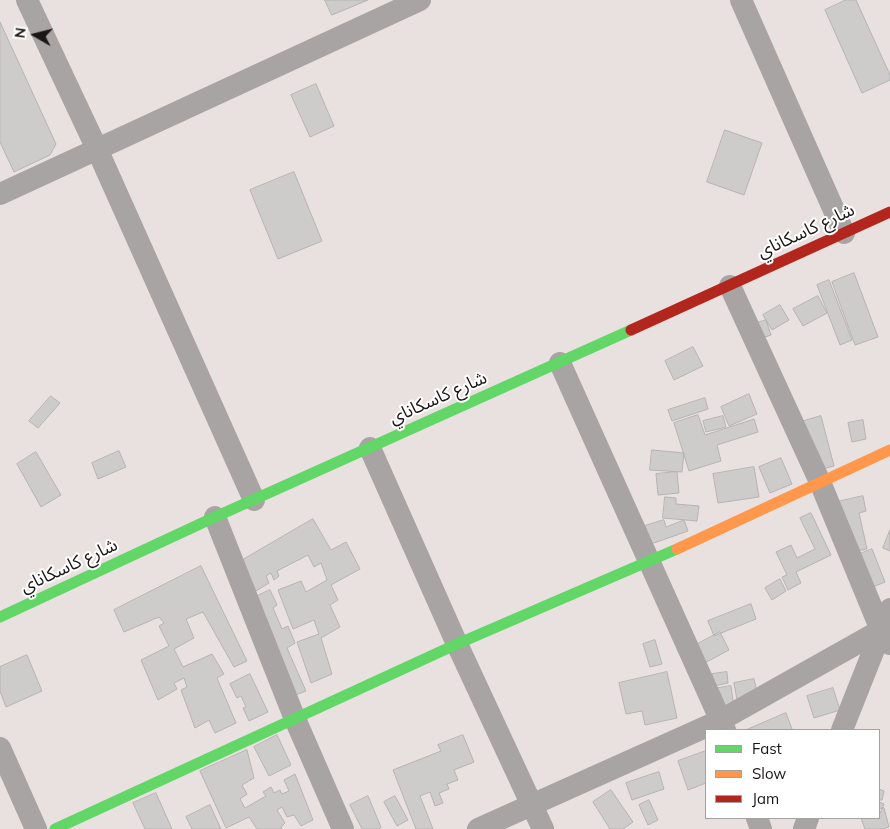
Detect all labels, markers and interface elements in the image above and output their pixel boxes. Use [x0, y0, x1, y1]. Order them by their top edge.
north arrow [10, 10, 60, 60]
text: N [10, 26, 30, 39]
street label: شارع كاسكاناي [754, 199, 858, 263]
street label: شارع كاسكاناي [386, 367, 490, 429]
street label: شارع كاسكاناي [17, 534, 121, 598]
legend [705, 729, 880, 819]
text: Fast [752, 739, 782, 758]
text: Slow [752, 764, 786, 783]
text: Jam [752, 789, 779, 808]

